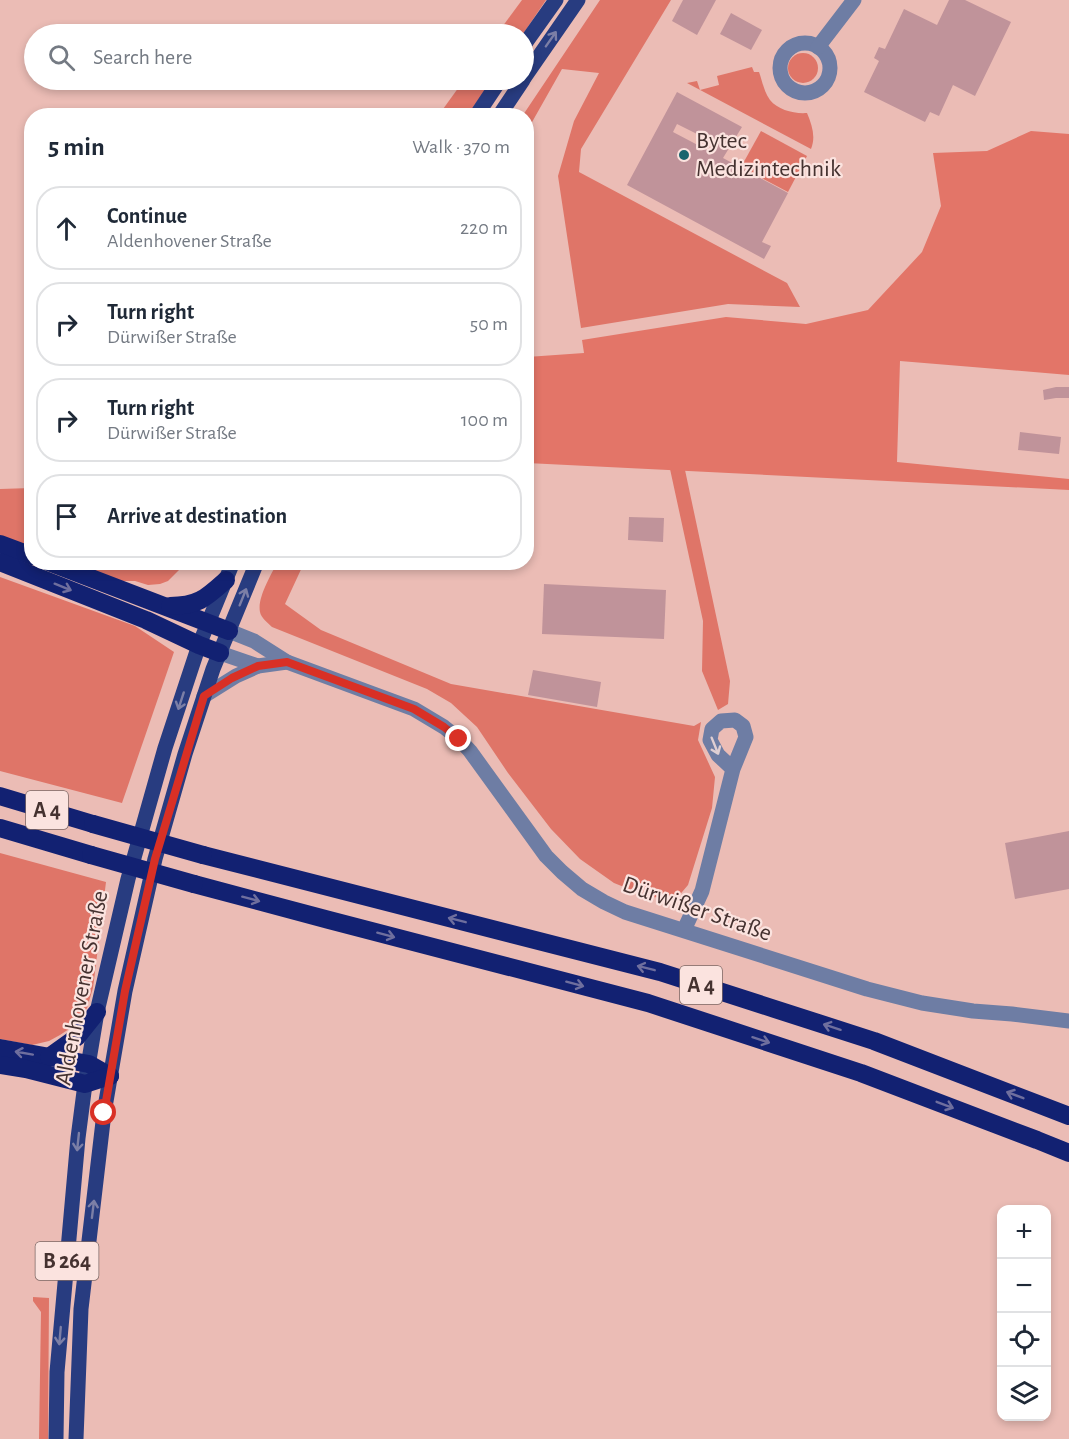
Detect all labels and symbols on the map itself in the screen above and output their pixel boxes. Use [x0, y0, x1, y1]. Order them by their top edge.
one-way arrow [545, 31, 557, 48]
place label: Bytec Medizintechnik [696, 129, 841, 181]
marker: Bytec Medizintechnik [677, 148, 691, 162]
one-way arrow [53, 582, 72, 593]
one-way arrow [238, 588, 249, 607]
one-way arrow [174, 691, 185, 710]
route end [445, 725, 471, 751]
one-way arrow [710, 736, 721, 755]
road number: A 4 [26, 791, 68, 829]
street label: Dürwißer Straße [619, 872, 775, 946]
street label: Aldenhovener Straße [51, 889, 113, 1087]
one-way arrow [241, 894, 260, 905]
one-way arrow [448, 914, 467, 926]
one-way arrow [376, 930, 395, 942]
one-way arrow [637, 962, 656, 974]
road number: A 4 [680, 966, 722, 1004]
one-way arrow [565, 979, 584, 991]
one-way arrow [823, 1021, 842, 1032]
one-way arrow [751, 1035, 770, 1046]
one-way arrow [15, 1047, 35, 1058]
one-way arrow [1006, 1089, 1024, 1100]
route start [90, 1099, 116, 1125]
one-way arrow [936, 1100, 954, 1111]
one-way arrow [72, 1132, 83, 1152]
one-way arrow [88, 1199, 99, 1219]
road number: B 264 [36, 1242, 98, 1280]
one-way arrow [54, 1326, 65, 1346]

